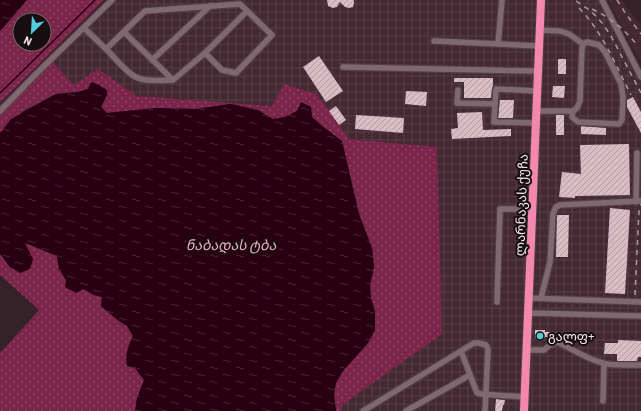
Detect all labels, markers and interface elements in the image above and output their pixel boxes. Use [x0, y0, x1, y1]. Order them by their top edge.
north arrow [12, 12, 52, 52]
text: N [21, 34, 34, 49]
street label: ლარნაკას ქუჩა [511, 154, 532, 256]
water label: ნაბადას ტბა [186, 236, 277, 254]
place label: გალფ+ [548, 328, 594, 345]
marker: გალფ+ [535, 331, 545, 341]

